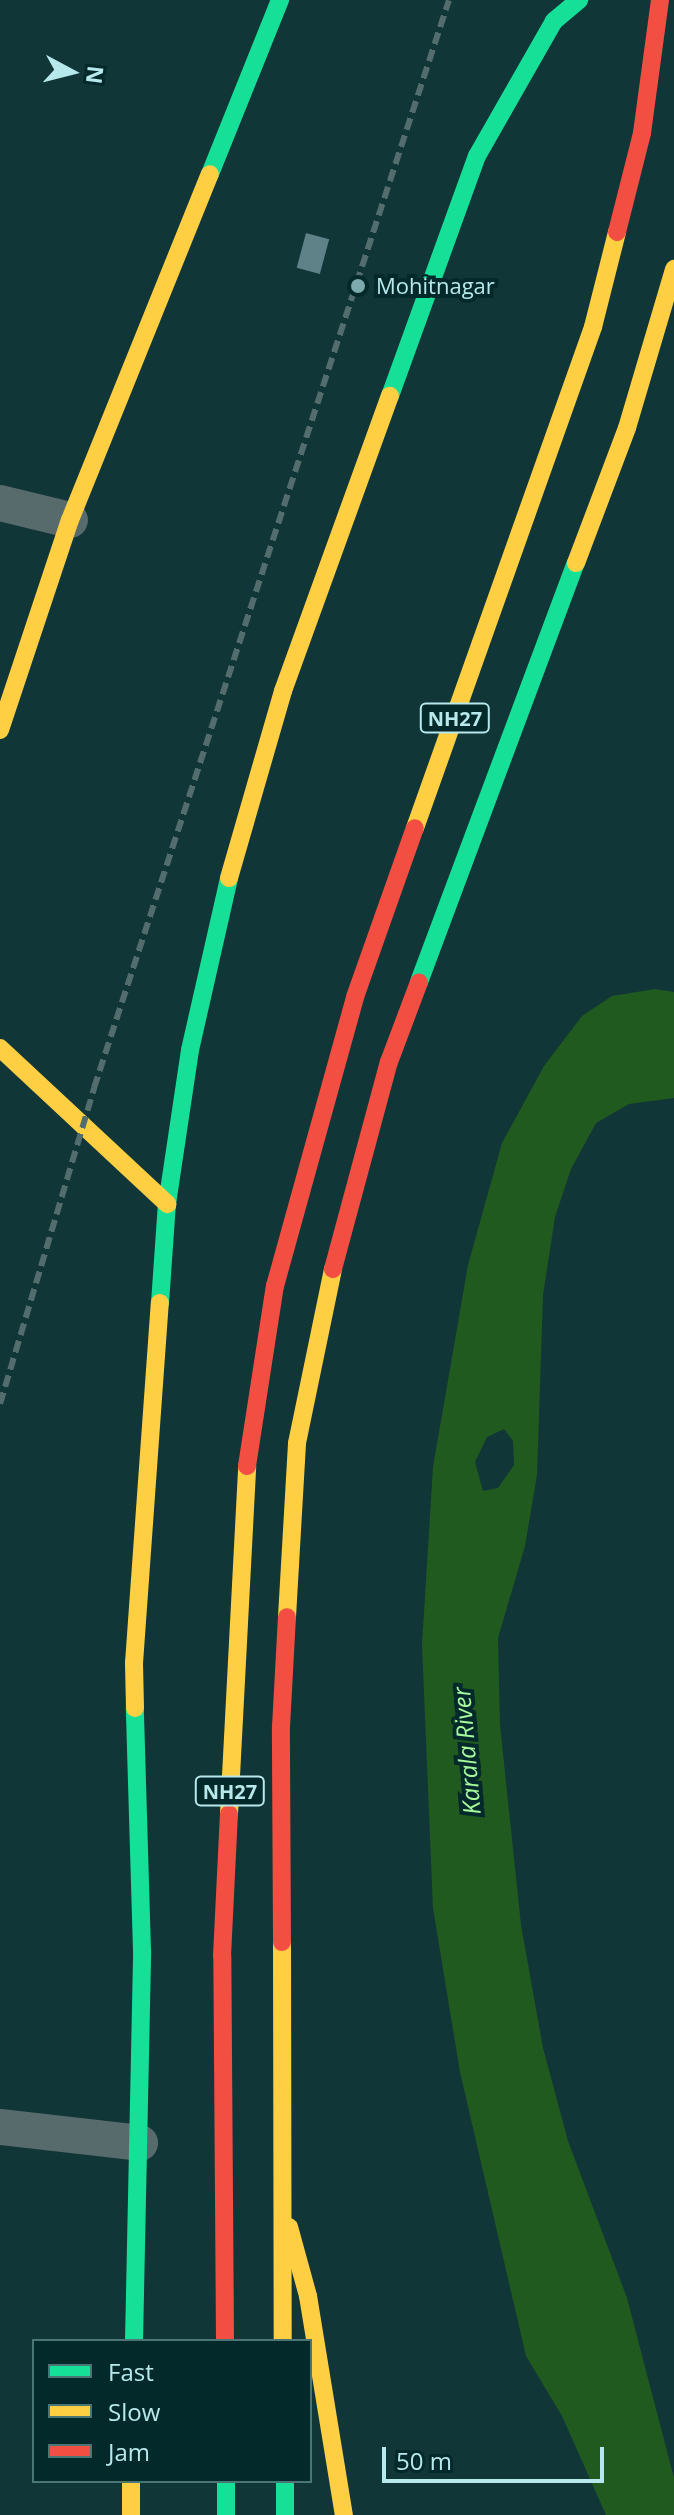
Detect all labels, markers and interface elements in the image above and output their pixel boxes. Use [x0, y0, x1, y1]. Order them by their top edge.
north arrow [32, 32, 112, 112]
text: N [80, 64, 112, 86]
place label: Mohitnagar [376, 273, 495, 299]
marker: Mohitnagar [347, 275, 369, 297]
road number: NH27 [419, 702, 491, 734]
water label: Karala River [446, 1686, 486, 1816]
road number: NH27 [194, 1775, 266, 1807]
legend [32, 2339, 312, 2483]
text: Fast [108, 2355, 154, 2388]
text: Slow [108, 2395, 160, 2428]
scale bar [386, 2431, 608, 2481]
text: Jam [108, 2435, 150, 2468]
text: 50 m [396, 2444, 452, 2477]

